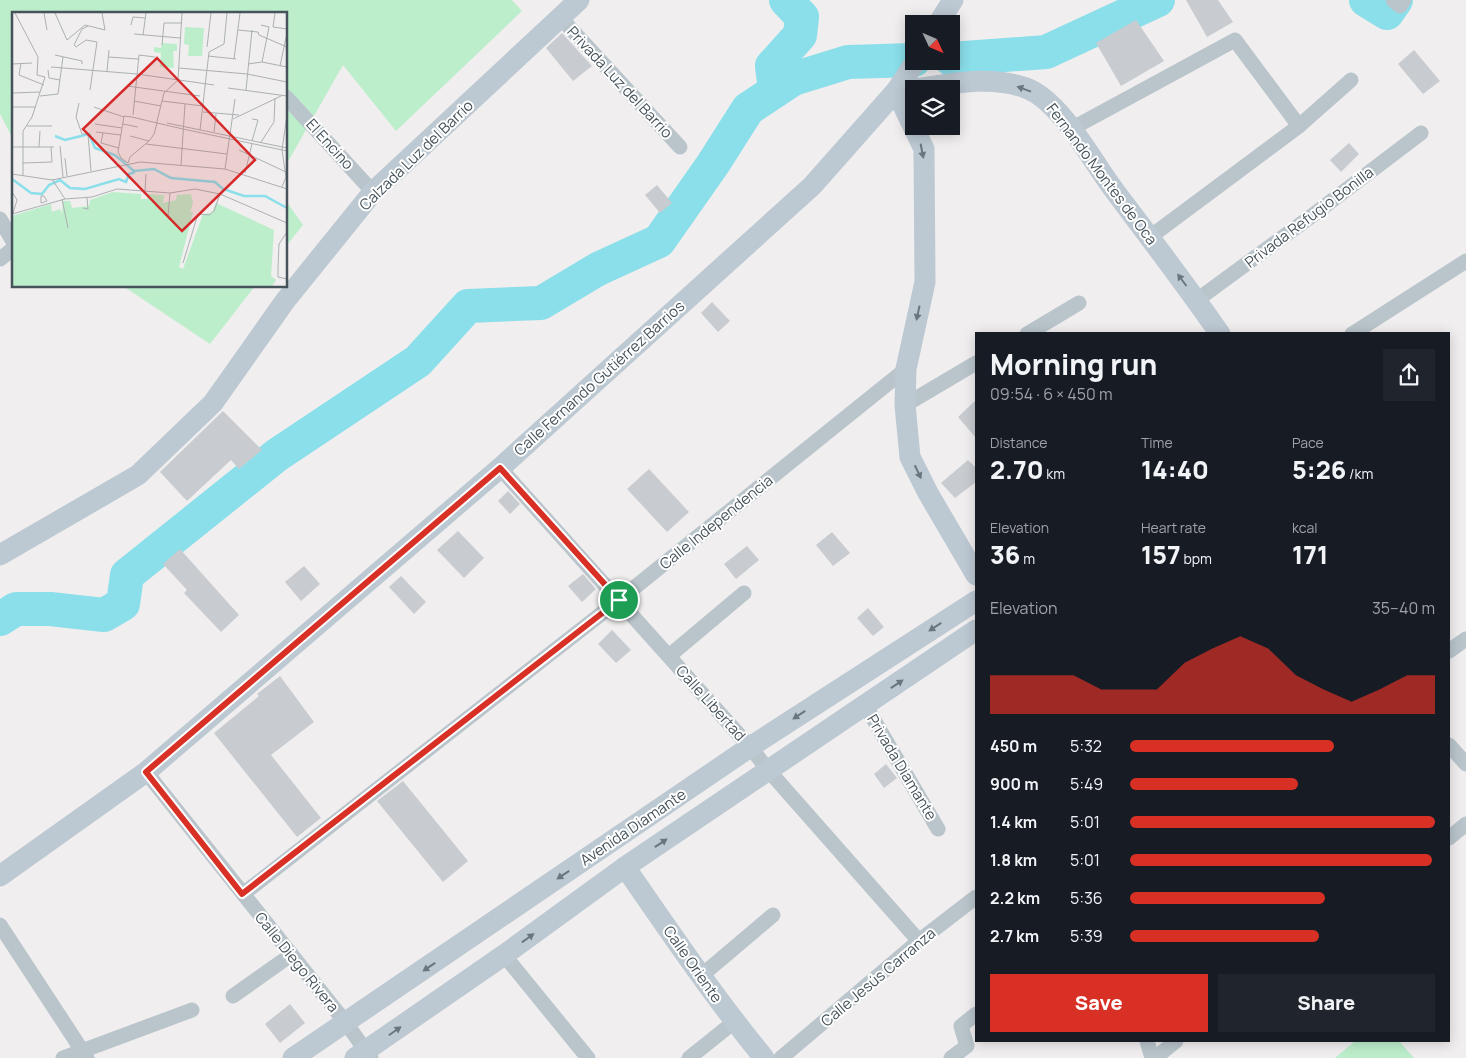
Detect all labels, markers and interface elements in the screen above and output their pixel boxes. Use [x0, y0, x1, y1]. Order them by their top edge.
inset map [12, 12, 288, 288]
north arrow [905, 15, 960, 70]
map controls [905, 15, 960, 135]
street label: Privada Luz del Barrio [563, 21, 678, 143]
button: layers [905, 80, 960, 135]
one-way arrow [1017, 85, 1032, 92]
street label: Calzada Luz del Barrio [354, 95, 478, 215]
street label: Fernando Montes de Oca [1042, 99, 1162, 249]
street label: El Encino [302, 114, 359, 174]
one-way arrow [919, 144, 927, 160]
street label: Privada Refugio Bonilla [1240, 162, 1378, 272]
one-way arrow [1176, 274, 1187, 287]
street label: Calle Fernando Gutiérrez Barrios [509, 296, 689, 460]
one-way arrow [914, 305, 922, 320]
text: Morning run [990, 345, 1157, 383]
button: share [1383, 349, 1435, 401]
text: 09:54 · 6 × 450 m [990, 383, 1113, 405]
text: Distance [990, 433, 1047, 452]
text: Time [1141, 433, 1173, 452]
text: Pace [1292, 433, 1324, 452]
text: 2.70 [990, 452, 1044, 487]
text: 14:40 [1141, 452, 1209, 487]
text: 5:26 [1292, 452, 1346, 487]
text: km [1044, 464, 1065, 483]
text: /km [1346, 464, 1373, 483]
one-way arrow [914, 465, 922, 479]
street label: Calle Independencia [655, 470, 777, 574]
text: Elevation [990, 518, 1049, 537]
text: Heart rate [1141, 518, 1206, 537]
text: kcal [1292, 518, 1318, 537]
text: 36 [990, 537, 1020, 572]
text: 157 [1141, 537, 1181, 572]
text: 171 [1292, 537, 1328, 572]
text: m [1020, 549, 1035, 568]
text: bpm [1181, 549, 1212, 568]
pin [598, 579, 640, 621]
icon: arrive [605, 586, 633, 614]
text: Elevation [990, 597, 1058, 619]
text: 35–40 m [1372, 597, 1435, 619]
one-way arrow [929, 623, 942, 632]
street label: Calle Libertad [671, 661, 751, 745]
one-way arrow [890, 679, 903, 689]
street label: Privada Diamante [862, 710, 942, 824]
one-way arrow [792, 711, 805, 720]
text: 450 m [990, 735, 1037, 757]
text: 5:32 [1070, 735, 1102, 757]
text: 900 m [990, 773, 1039, 795]
text: 5:49 [1070, 773, 1103, 795]
street label: Avenida Diamante [576, 784, 690, 870]
text: 1.4 km [990, 811, 1037, 833]
text: 5:01 [1070, 811, 1100, 833]
one-way arrow [654, 839, 667, 848]
text: 1.8 km [990, 849, 1037, 871]
text: 5:01 [1070, 849, 1100, 871]
one-way arrow [556, 870, 570, 880]
text: 2.2 km [990, 887, 1040, 909]
text: 5:36 [1070, 887, 1103, 909]
street label: Calle Diego Rivera [250, 907, 344, 1017]
street label: Calle Oriente [659, 921, 727, 1007]
street label: Calle Jesús Carranza [816, 923, 940, 1031]
text: 2.7 km [990, 925, 1039, 947]
text: 5:39 [1070, 925, 1103, 947]
one-way arrow [521, 933, 535, 943]
one-way arrow [422, 962, 435, 972]
button: Save [990, 974, 1208, 1032]
button: Share [1218, 974, 1435, 1032]
one-way arrow [388, 1026, 402, 1036]

